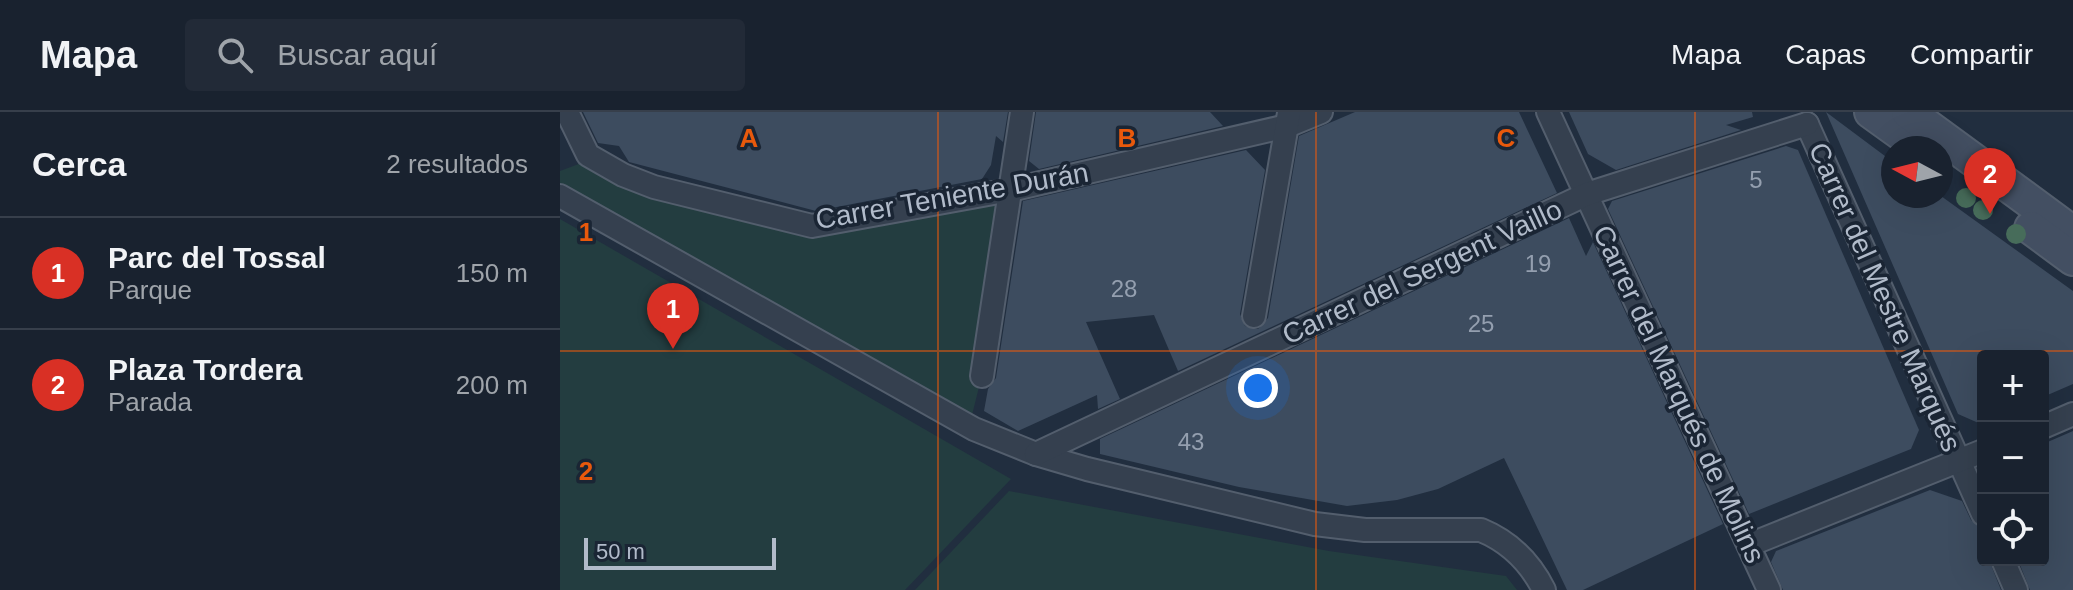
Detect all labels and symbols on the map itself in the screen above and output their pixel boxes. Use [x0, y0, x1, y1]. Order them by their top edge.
text: A [740, 123, 759, 153]
text: B [1118, 123, 1136, 153]
text: C [1497, 123, 1516, 153]
north arrow [1881, 136, 1953, 208]
street label: Carrer del Mestre Marqués [1803, 138, 1967, 456]
pin: 2 [1964, 148, 2016, 214]
street label: Carrer Teniente Durán [813, 157, 1091, 235]
house number: 5 [1749, 166, 1763, 193]
street label: Carrer del Sergent Vaillo [1277, 194, 1567, 350]
text: 1 [579, 217, 593, 247]
street label: Carrer del Marqués de Molins [1587, 220, 1771, 568]
house number: 19 [1525, 250, 1551, 277]
house number: 28 [1111, 275, 1137, 302]
pin: 1 [647, 283, 699, 349]
house number: 25 [1468, 310, 1494, 337]
your location [1238, 368, 1278, 408]
house number: 43 [1178, 428, 1204, 455]
text: 2 [579, 456, 593, 486]
scale bar [584, 534, 776, 570]

